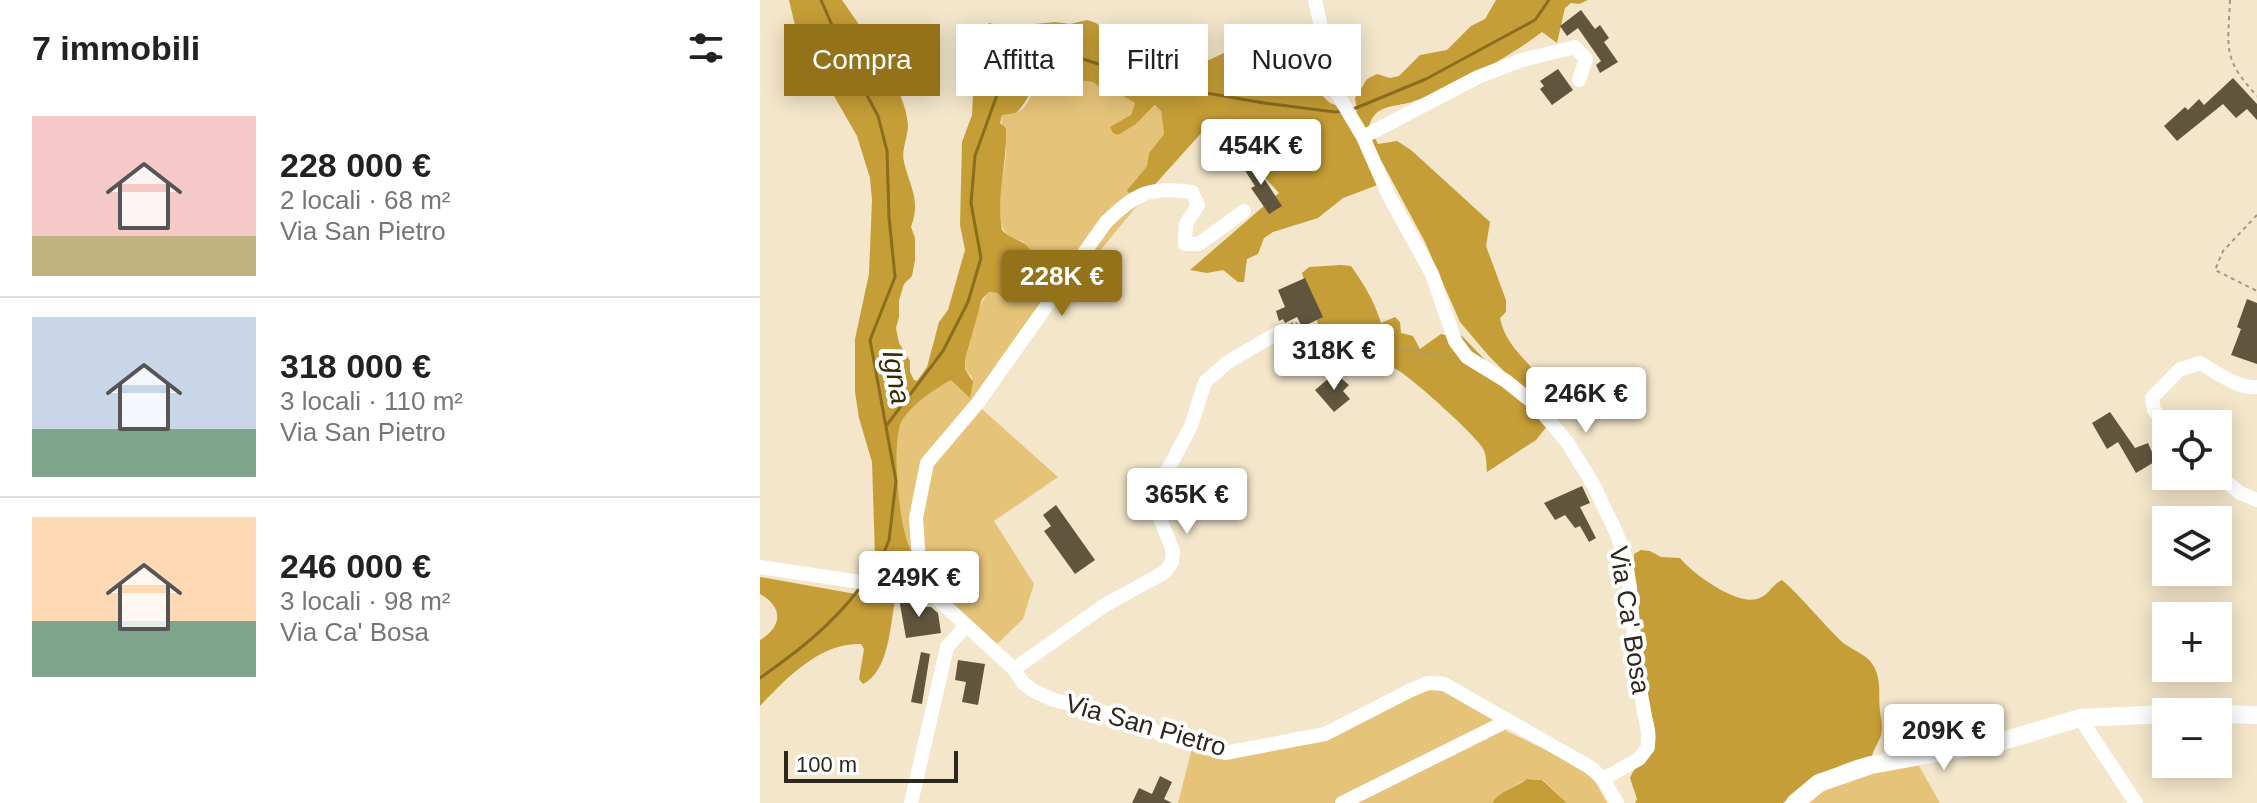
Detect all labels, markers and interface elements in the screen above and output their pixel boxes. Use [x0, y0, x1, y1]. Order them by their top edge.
chip: Compra [784, 24, 940, 96]
chip: Affitta [956, 24, 1083, 96]
chip: Filtri [1099, 24, 1208, 96]
chip: Nuovo [1224, 24, 1361, 96]
icon: filters [684, 26, 728, 70]
text: 7 immobili [32, 29, 200, 67]
pin: 454K € [1196, 119, 1326, 187]
text: 454K € [1219, 130, 1303, 160]
text: 228 000 € [280, 146, 431, 184]
icon: home [96, 148, 192, 244]
text: 2 locali · 68 m² [280, 185, 451, 215]
text: Via San Pietro [280, 216, 446, 246]
pin: 228K € [997, 250, 1127, 318]
text: 228K € [1020, 261, 1104, 291]
pin: 318K € [1269, 324, 1399, 392]
text: 318K € [1292, 335, 1376, 365]
text: 318 000 € [280, 347, 431, 385]
water label: Igna [877, 348, 917, 407]
icon: home [96, 349, 192, 445]
pin: 246K € [1521, 367, 1651, 435]
text: 246K € [1544, 378, 1628, 408]
text: 3 locali · 110 m² [280, 386, 463, 416]
map controls [2152, 410, 2232, 778]
button: locate [2152, 410, 2232, 490]
text: Via San Pietro [280, 417, 446, 447]
pin: 365K € [1122, 468, 1252, 536]
text: 365K € [1145, 479, 1229, 509]
button: layers [2152, 506, 2232, 586]
street label: Via Ca' Bosa [1604, 544, 1657, 696]
text: 246 000 € [280, 547, 431, 585]
icon: home [96, 549, 192, 645]
pin: 249K € [854, 551, 984, 619]
text: 249K € [877, 562, 961, 592]
text: 3 locali · 98 m² [280, 586, 451, 616]
button: + [2152, 602, 2232, 682]
text: Via Ca' Bosa [280, 617, 429, 647]
street label: Via San Pietro [1062, 688, 1230, 762]
button: − [2152, 698, 2232, 778]
pin: 209K € [1879, 704, 2009, 772]
text: 209K € [1902, 715, 1986, 745]
scale bar [784, 747, 958, 783]
text: 100 m [796, 752, 857, 777]

